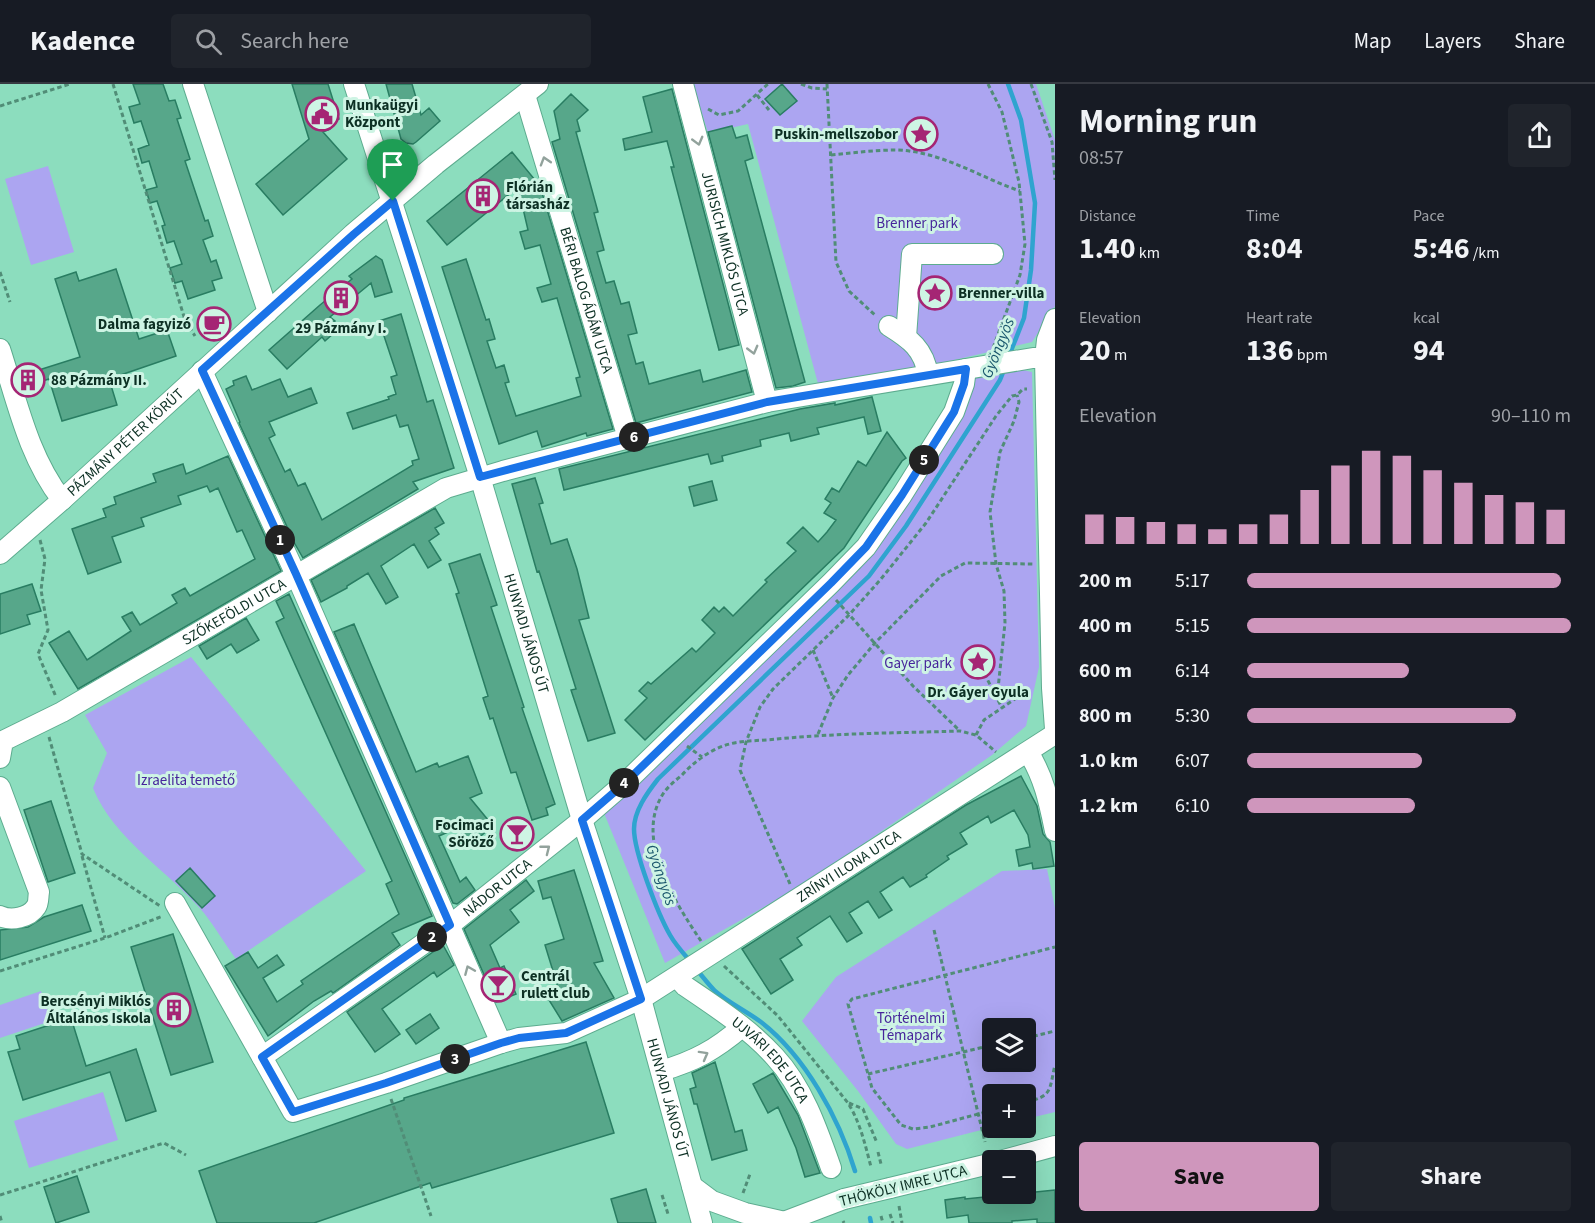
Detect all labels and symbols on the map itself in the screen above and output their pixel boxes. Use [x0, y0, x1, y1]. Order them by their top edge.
place label: Munkaügyi Központ [345, 95, 418, 133]
public building icon: Munkaügyi Központ [304, 96, 340, 132]
place icon: Puskin-mellszobor [903, 116, 939, 152]
place label: Puskin-mellszobor [774, 124, 898, 145]
one-way arrow [691, 135, 704, 145]
pin [367, 139, 418, 201]
one-way arrow [540, 156, 552, 167]
street label: JURISICH MIKLÓS UTCA [696, 169, 754, 319]
place label: Flórián társasház [506, 177, 570, 215]
building icon: Flórián társasház [465, 178, 501, 214]
park label: Brenner park [876, 213, 958, 234]
street label: BÉRI BALOG ÁDÁM UTCA [555, 224, 619, 377]
place icon: Brenner-villa [917, 275, 953, 311]
building icon: 29 Pázmány I. [323, 280, 359, 316]
place label: Brenner-villa [958, 283, 1044, 304]
cafe icon: Dalma fagyizó [196, 306, 232, 342]
place label: Dalma fagyizó [98, 314, 191, 335]
water label: Gyöngyös [976, 314, 1020, 382]
place label: 29 Pázmány I. [295, 318, 387, 339]
one-way arrow [746, 344, 758, 354]
building icon: 88 Pázmány II. [10, 362, 46, 398]
place label: 88 Pázmány II. [51, 370, 147, 391]
street label: PÁZMÁNY PÉTER KÖRÚT [62, 383, 188, 501]
pin: 6 [619, 422, 649, 452]
pin: 5 [909, 445, 939, 475]
pin: 1 [265, 525, 295, 555]
street label: HUNYADI JÁNOS ÚT [499, 571, 554, 696]
street label: SZŐKEFÖLDI UTCA [178, 573, 291, 650]
place icon: Dr. Gáyer Gyula [960, 644, 996, 680]
park label: Gayer park [884, 653, 952, 674]
place label: Dr. Gáyer Gyula [927, 682, 1029, 703]
pin: 4 [609, 768, 639, 798]
park label: Izraelita temető [137, 770, 235, 791]
place label: Focimaci Söröző [435, 815, 494, 853]
bar icon: Focimaci Söröző [499, 816, 535, 852]
street label: ZRÍNYI ILONA UTCA [792, 824, 906, 907]
water label: Gyöngyös [640, 841, 682, 909]
one-way arrow [539, 845, 550, 856]
street label: NÁDOR UTCA [458, 853, 537, 921]
pin: 2 [417, 922, 447, 952]
one-way arrow [464, 965, 476, 976]
place label: Centrál rulett club [521, 966, 590, 1004]
bar icon: Centrál rulett club [480, 967, 516, 1003]
place label: Bercsényi Miklós Általános Iskola [40, 991, 151, 1029]
building icon: Bercsényi Miklós Általános Iskola [156, 992, 192, 1028]
park label: Történelmi Témapark [877, 1008, 945, 1046]
street label: UJVÁRI EDE UTCA [727, 1012, 814, 1107]
street label: HUNYADI JÁNOS ÚT [642, 1036, 695, 1161]
pin: 3 [440, 1044, 470, 1074]
one-way arrow [698, 1050, 708, 1062]
street label: THÖKÖLY IMRE UTCA [837, 1160, 970, 1212]

